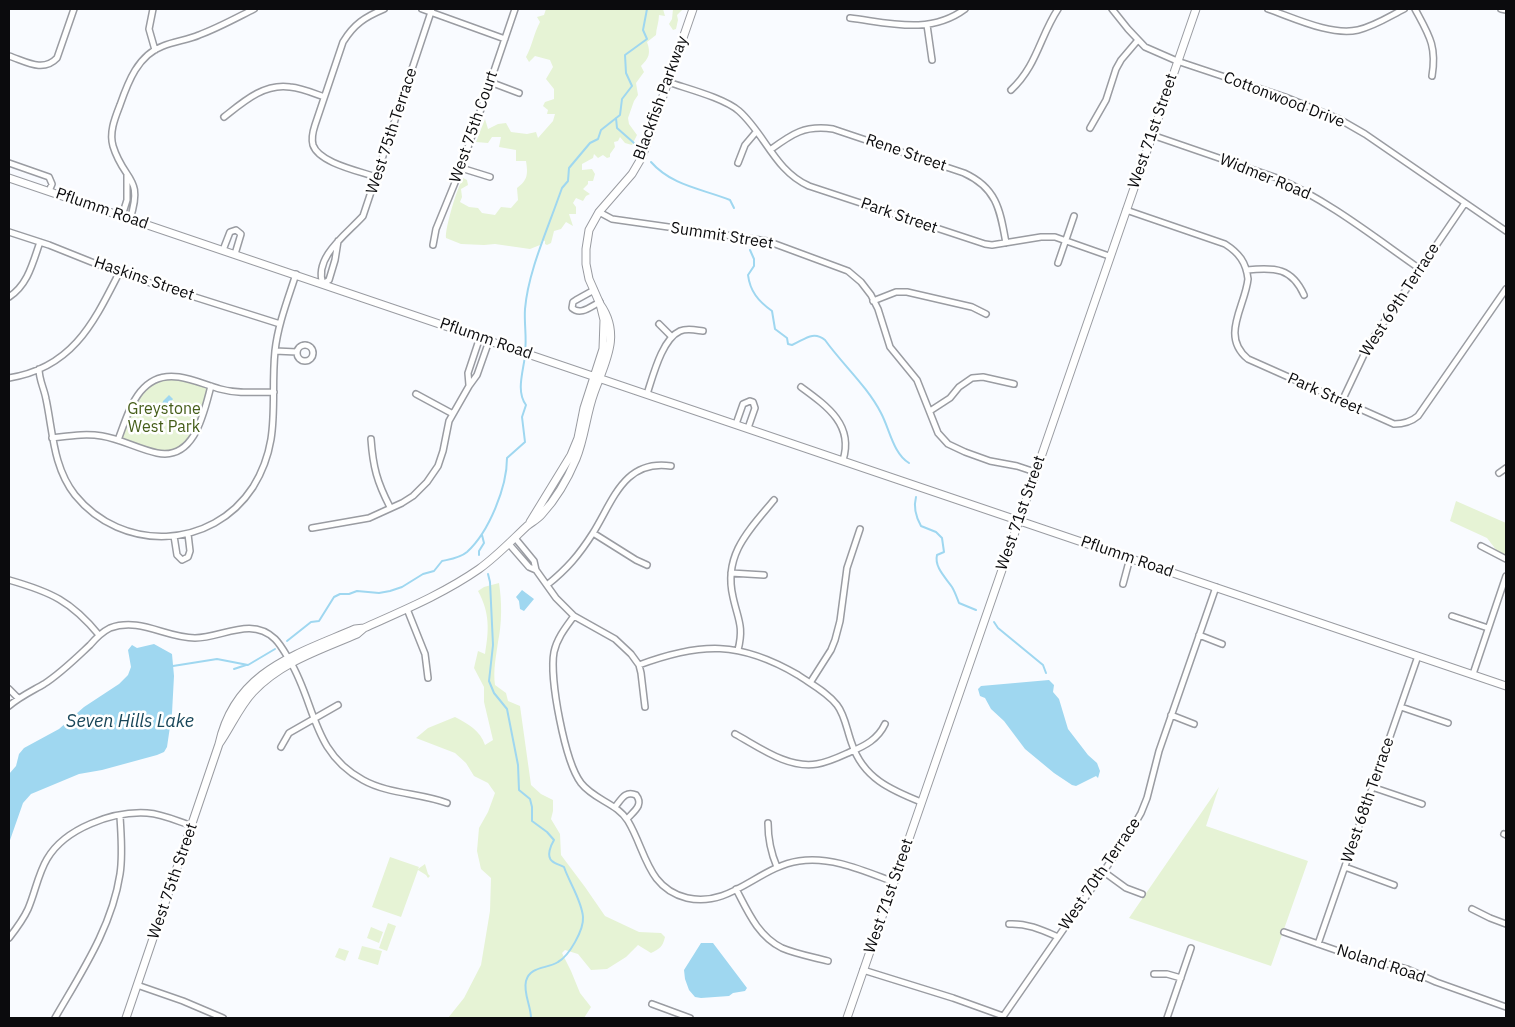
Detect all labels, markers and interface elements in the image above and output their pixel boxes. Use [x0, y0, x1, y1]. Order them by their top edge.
street label: Blackfish Parkway [630, 33, 692, 163]
street label: West 75th Terrace [363, 66, 421, 196]
street label: Cottonwood Drive [1221, 68, 1347, 132]
street label: West 75th Court [446, 69, 502, 185]
street label: West 71st Street [1124, 71, 1182, 191]
street label: Rene Street [863, 130, 949, 176]
street label: Widmer Road [1217, 150, 1313, 204]
street label: Pflumm Road [53, 184, 151, 234]
street label: Park Street [858, 194, 940, 238]
street label: Summit Street [669, 218, 775, 254]
street label: West 69th Terrace [1356, 240, 1444, 360]
street label: Haskins Street [91, 253, 197, 305]
street label: Pflumm Road [437, 314, 535, 364]
street label: Park Street [1285, 369, 1365, 419]
park label: Greystone West Park [127, 399, 201, 437]
street label: West 71st Street [992, 453, 1050, 573]
street label: Pflumm Road [1078, 532, 1176, 582]
water label: Seven Hills Lake [66, 711, 194, 733]
street label: West 68th Terrace [1338, 735, 1398, 865]
street label: West 70th Terrace [1055, 814, 1145, 934]
street label: West 75th Street [144, 820, 202, 942]
street label: West 71st Street [860, 836, 918, 956]
street label: Noland Road [1334, 941, 1428, 987]

